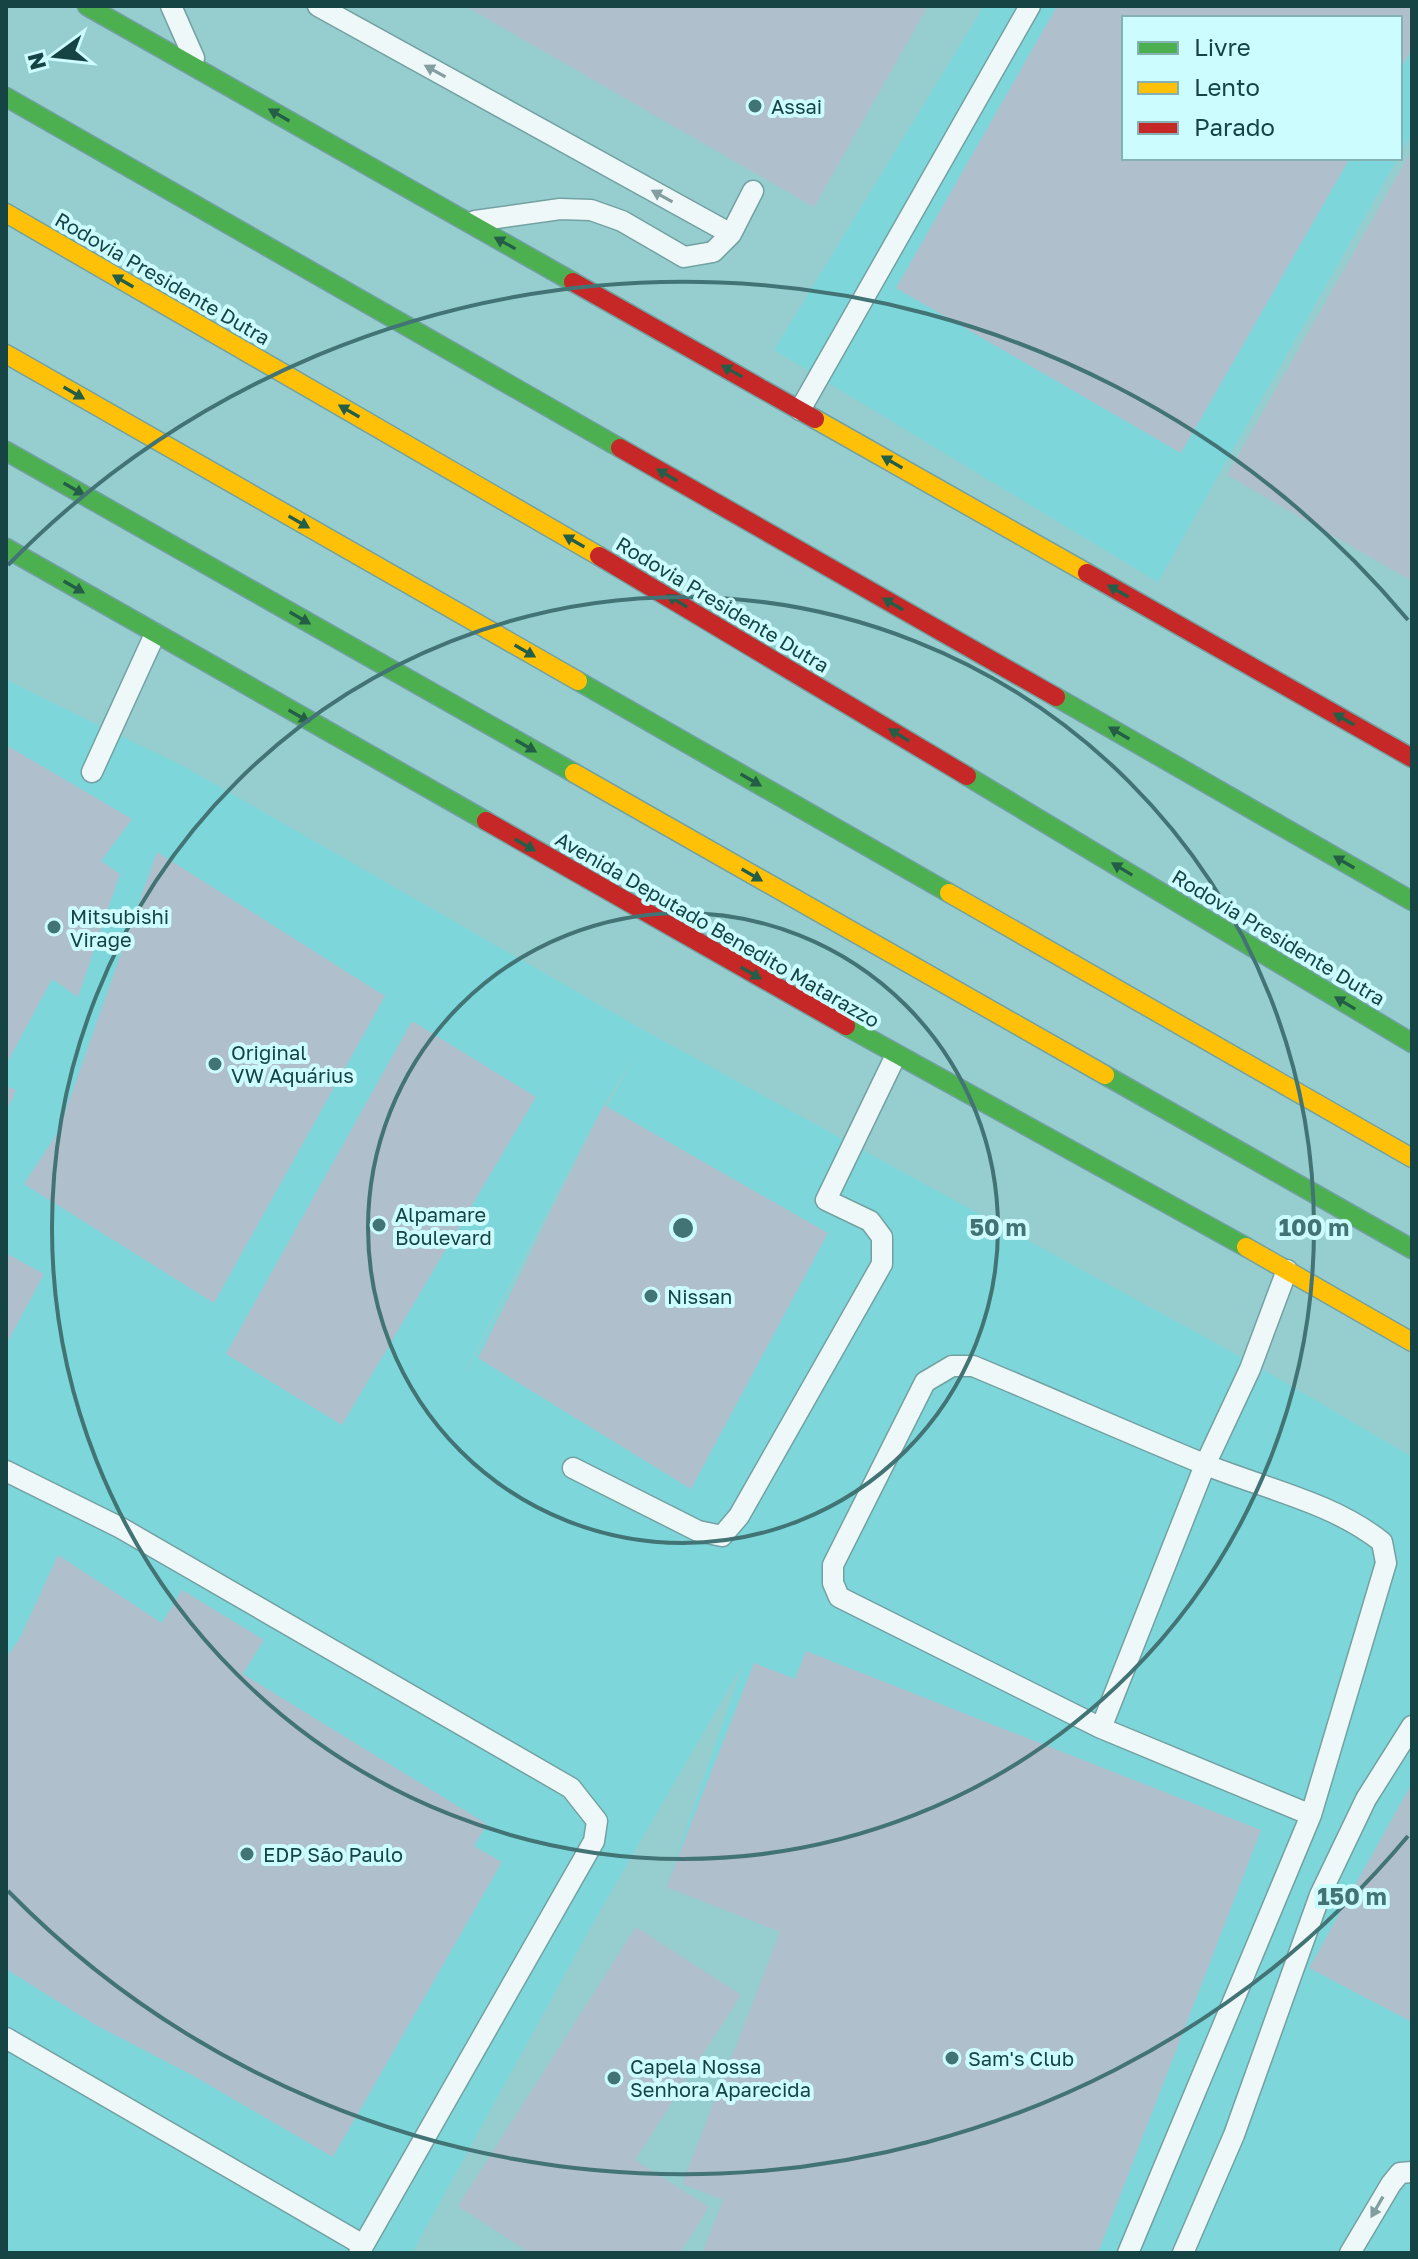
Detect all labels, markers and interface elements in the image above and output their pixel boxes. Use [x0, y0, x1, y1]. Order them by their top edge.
north arrow [16, 16, 96, 96]
legend [1122, 16, 1402, 160]
text: Livre [1194, 32, 1251, 61]
text: N [21, 50, 51, 73]
one-way arrow [423, 64, 446, 77]
text: Lento [1194, 72, 1260, 101]
place label: Assai [771, 94, 822, 118]
marker: Assai [746, 97, 764, 115]
one-way arrow [268, 108, 290, 122]
text: Parado [1194, 112, 1275, 141]
one-way arrow [651, 189, 674, 203]
street label: Rodovia Presidente Dutra [51, 207, 275, 349]
one-way arrow [494, 237, 516, 251]
one-way arrow [112, 274, 135, 288]
one-way arrow [721, 364, 743, 378]
one-way arrow [63, 386, 85, 400]
one-way arrow [337, 404, 360, 418]
one-way arrow [881, 455, 903, 469]
one-way arrow [656, 468, 678, 482]
one-way arrow [63, 482, 85, 496]
one-way arrow [288, 515, 311, 529]
street label: Rodovia Presidente Dutra [612, 531, 834, 677]
one-way arrow [563, 534, 585, 548]
one-way arrow [63, 580, 85, 594]
one-way arrow [1107, 584, 1129, 598]
one-way arrow [666, 594, 688, 608]
one-way arrow [882, 597, 904, 611]
one-way arrow [289, 611, 311, 625]
one-way arrow [514, 644, 536, 658]
one-way arrow [288, 709, 311, 723]
one-way arrow [1333, 712, 1355, 726]
one-way arrow [1107, 726, 1130, 740]
one-way arrow [888, 728, 910, 742]
one-way arrow [515, 739, 537, 753]
one-way arrow [740, 773, 762, 787]
street label: Avenida Deputado Benedito Matarazzo [552, 826, 884, 1032]
one-way arrow [514, 838, 537, 852]
one-way arrow [1333, 855, 1355, 869]
one-way arrow [1111, 862, 1133, 876]
street label: Rodovia Presidente Dutra [1168, 864, 1390, 1010]
one-way arrow [741, 868, 763, 882]
place label: Mitsubishi Virage [70, 904, 169, 951]
marker: Mitsubishi Virage [45, 918, 63, 936]
one-way arrow [740, 966, 763, 980]
one-way arrow [1334, 996, 1356, 1010]
place label: Original VW Aquárius [231, 1040, 354, 1087]
marker: Original VW Aquárius [206, 1055, 224, 1073]
place label: Alpamare Boulevard [395, 1202, 492, 1249]
text: 50 m [969, 1212, 1027, 1241]
text: 100 m [1279, 1212, 1349, 1241]
centre of rings [669, 1214, 697, 1242]
marker: Alpamare Boulevard [370, 1216, 388, 1234]
place label: Nissan [667, 1284, 732, 1308]
marker: Nissan [642, 1287, 660, 1305]
place label: EDP São Paulo [263, 1842, 403, 1866]
marker: EDP São Paulo [238, 1845, 256, 1863]
text: 150 m [1317, 1881, 1387, 1910]
place label: Sam's Club [968, 2046, 1074, 2070]
marker: Sam's Club [943, 2049, 961, 2067]
place label: Capela Nossa Senhora Aparecida [630, 2054, 811, 2101]
marker: Capela Nossa Senhora Aparecida [605, 2069, 623, 2087]
one-way arrow [1370, 2196, 1384, 2218]

